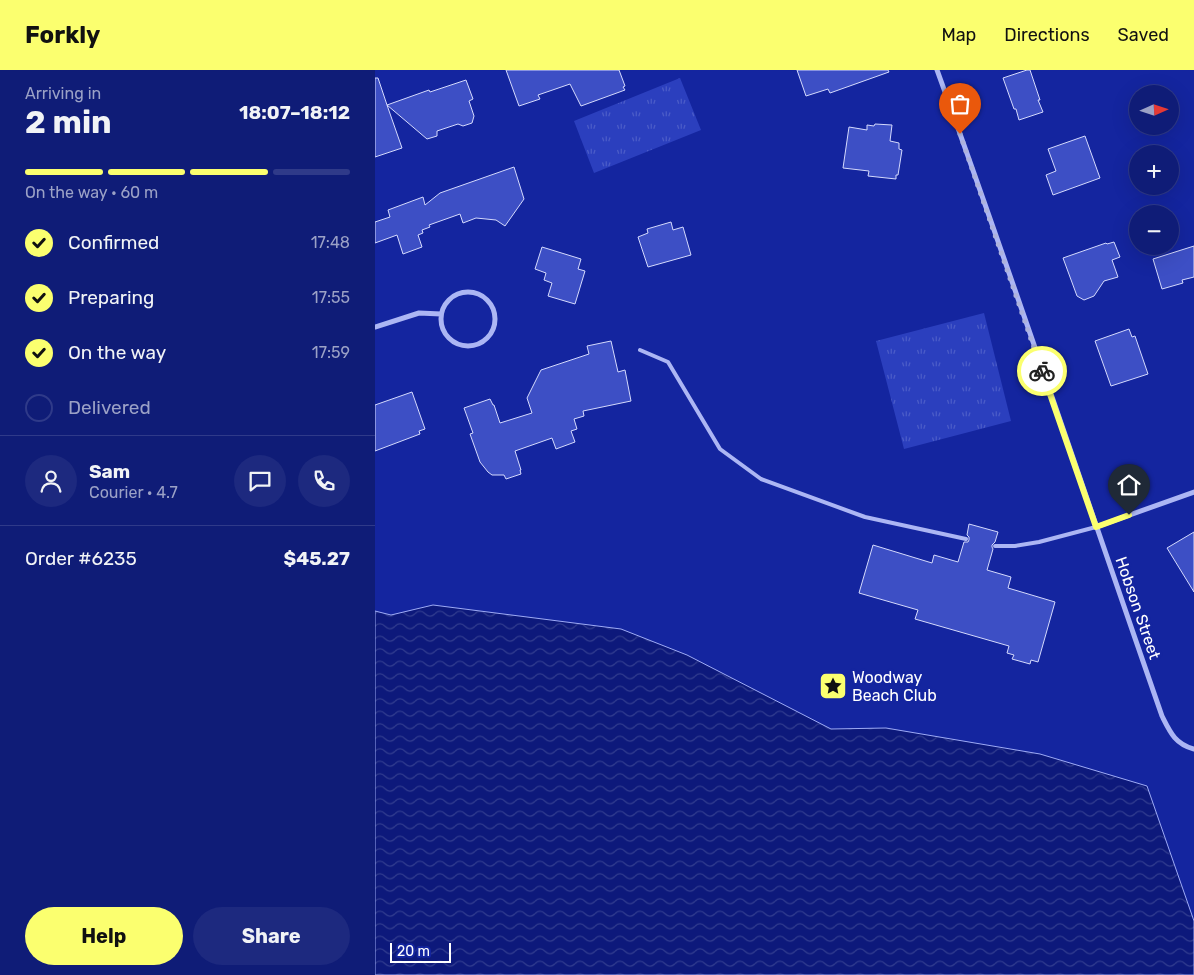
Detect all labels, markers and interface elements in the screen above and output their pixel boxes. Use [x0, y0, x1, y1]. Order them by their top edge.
text: Forkly [25, 21, 100, 49]
text: Map [941, 24, 976, 46]
text: Directions [1004, 24, 1090, 46]
text: Saved [1118, 24, 1169, 46]
pin [939, 83, 981, 134]
text: Arriving in [25, 84, 101, 103]
north arrow [1129, 85, 1179, 135]
map controls [1129, 85, 1179, 255]
icon: bag [946, 90, 974, 118]
text: 18:07–18:12 [239, 101, 350, 124]
text: 2 min [25, 103, 112, 141]
button: + [1129, 145, 1179, 195]
text: On the way · 60 m [25, 183, 158, 202]
button: − [1129, 205, 1179, 255]
icon: check [25, 229, 53, 257]
text: Confirmed [68, 231, 159, 254]
text: 17:48 [311, 233, 350, 252]
icon: check [25, 284, 53, 312]
text: Preparing [68, 286, 154, 309]
text: 17:55 [312, 288, 350, 307]
icon: check [25, 339, 53, 367]
text: On the way [68, 341, 166, 364]
text: 17:59 [312, 343, 350, 362]
courier [1017, 346, 1067, 396]
icon: bike [1028, 357, 1056, 385]
text: Delivered [68, 396, 151, 419]
button: person [25, 455, 77, 507]
button: chat [234, 455, 286, 507]
button: phone [298, 455, 350, 507]
text: Sam [89, 460, 130, 483]
pin [1108, 464, 1150, 515]
icon: home [1115, 471, 1143, 499]
text: Courier · 4.7 [89, 483, 178, 502]
text: Order #6235 [25, 547, 137, 570]
text: $45.27 [284, 547, 350, 570]
street label: Hobson Street [1112, 554, 1164, 662]
place label: Woodway Beach Club [852, 668, 937, 705]
place icon: Woodway Beach Club [818, 671, 848, 701]
button: Help [25, 907, 183, 965]
button: Share [193, 907, 350, 965]
scale bar [390, 940, 451, 963]
text: 20 m [397, 943, 430, 960]

